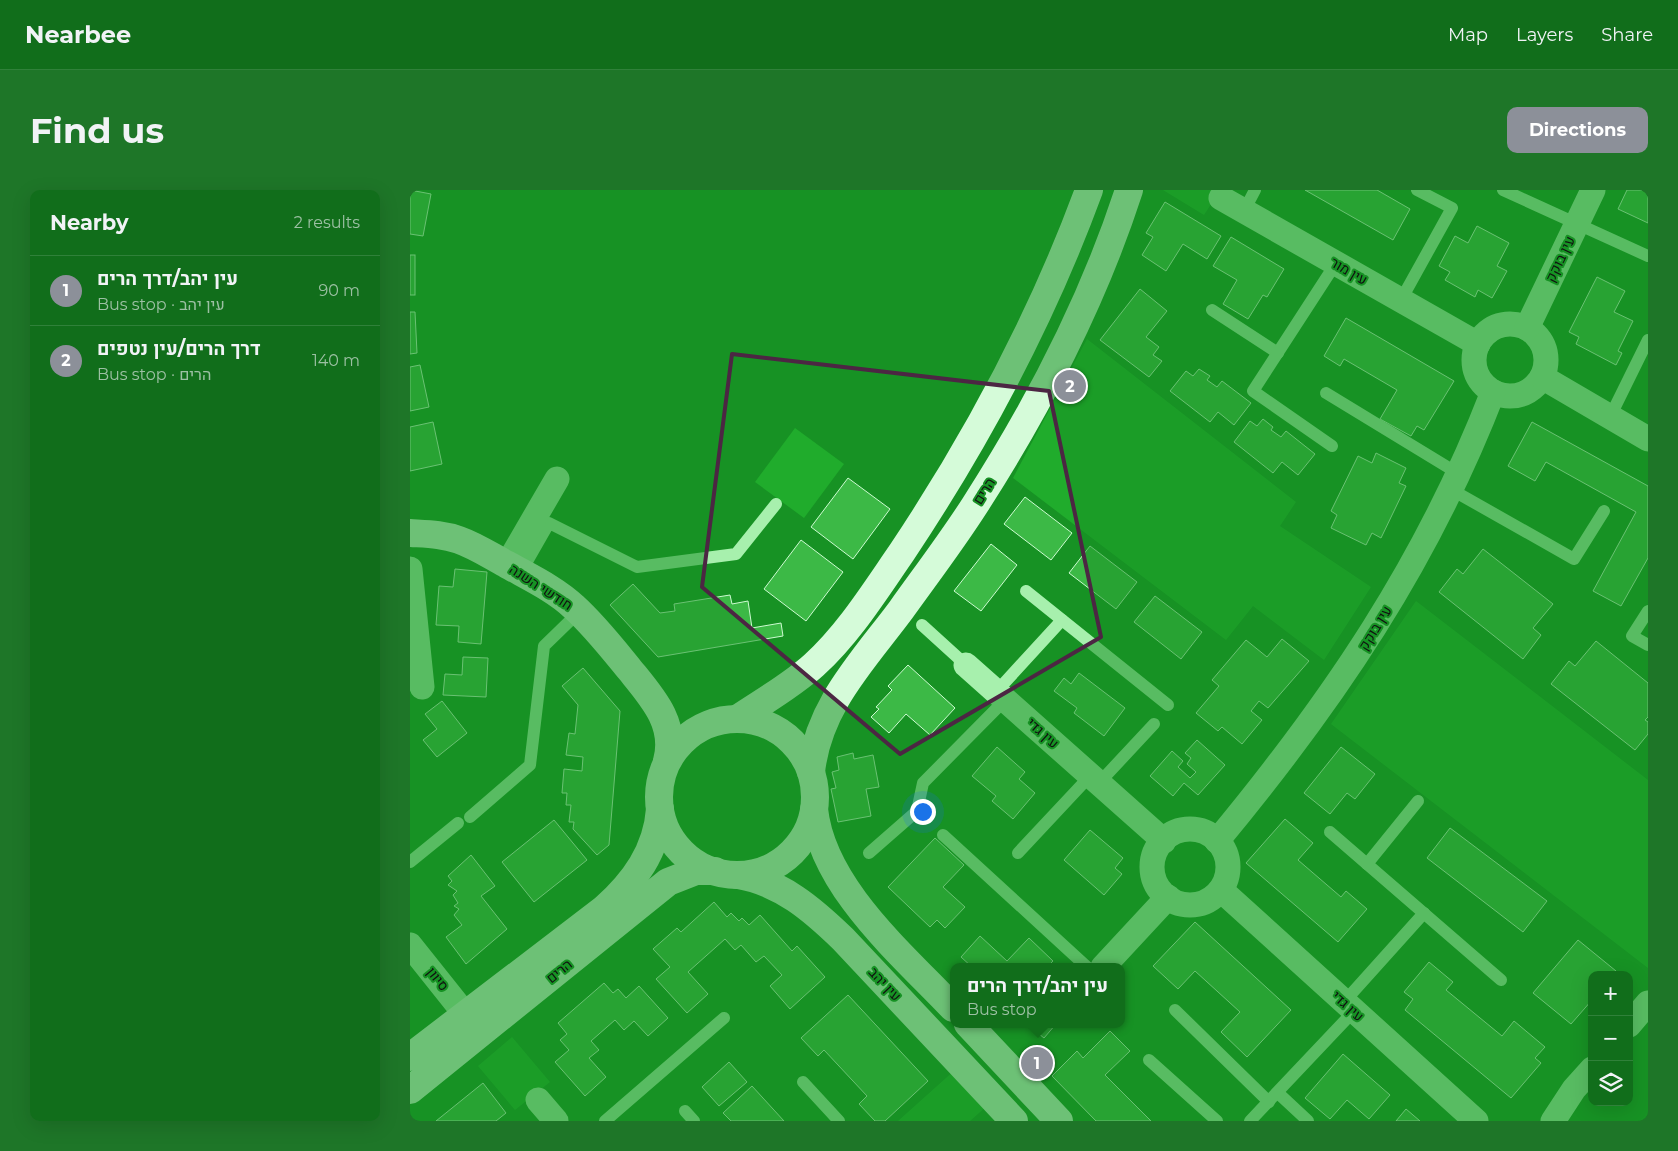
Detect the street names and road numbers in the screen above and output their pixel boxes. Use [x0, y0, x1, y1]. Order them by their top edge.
street label: עין בוקק [1541, 233, 1579, 285]
street label: עין מור [1327, 253, 1371, 289]
street label: הרים [969, 474, 999, 508]
street label: חודשי השנה [506, 560, 576, 614]
street label: עין בוקק [1354, 602, 1396, 654]
street label: עין גדי [1023, 714, 1063, 752]
street label: הרים [542, 955, 576, 987]
street label: סיוון [423, 963, 453, 995]
street label: עין יהב [865, 963, 905, 1005]
street label: עין גדי [1328, 987, 1368, 1025]

